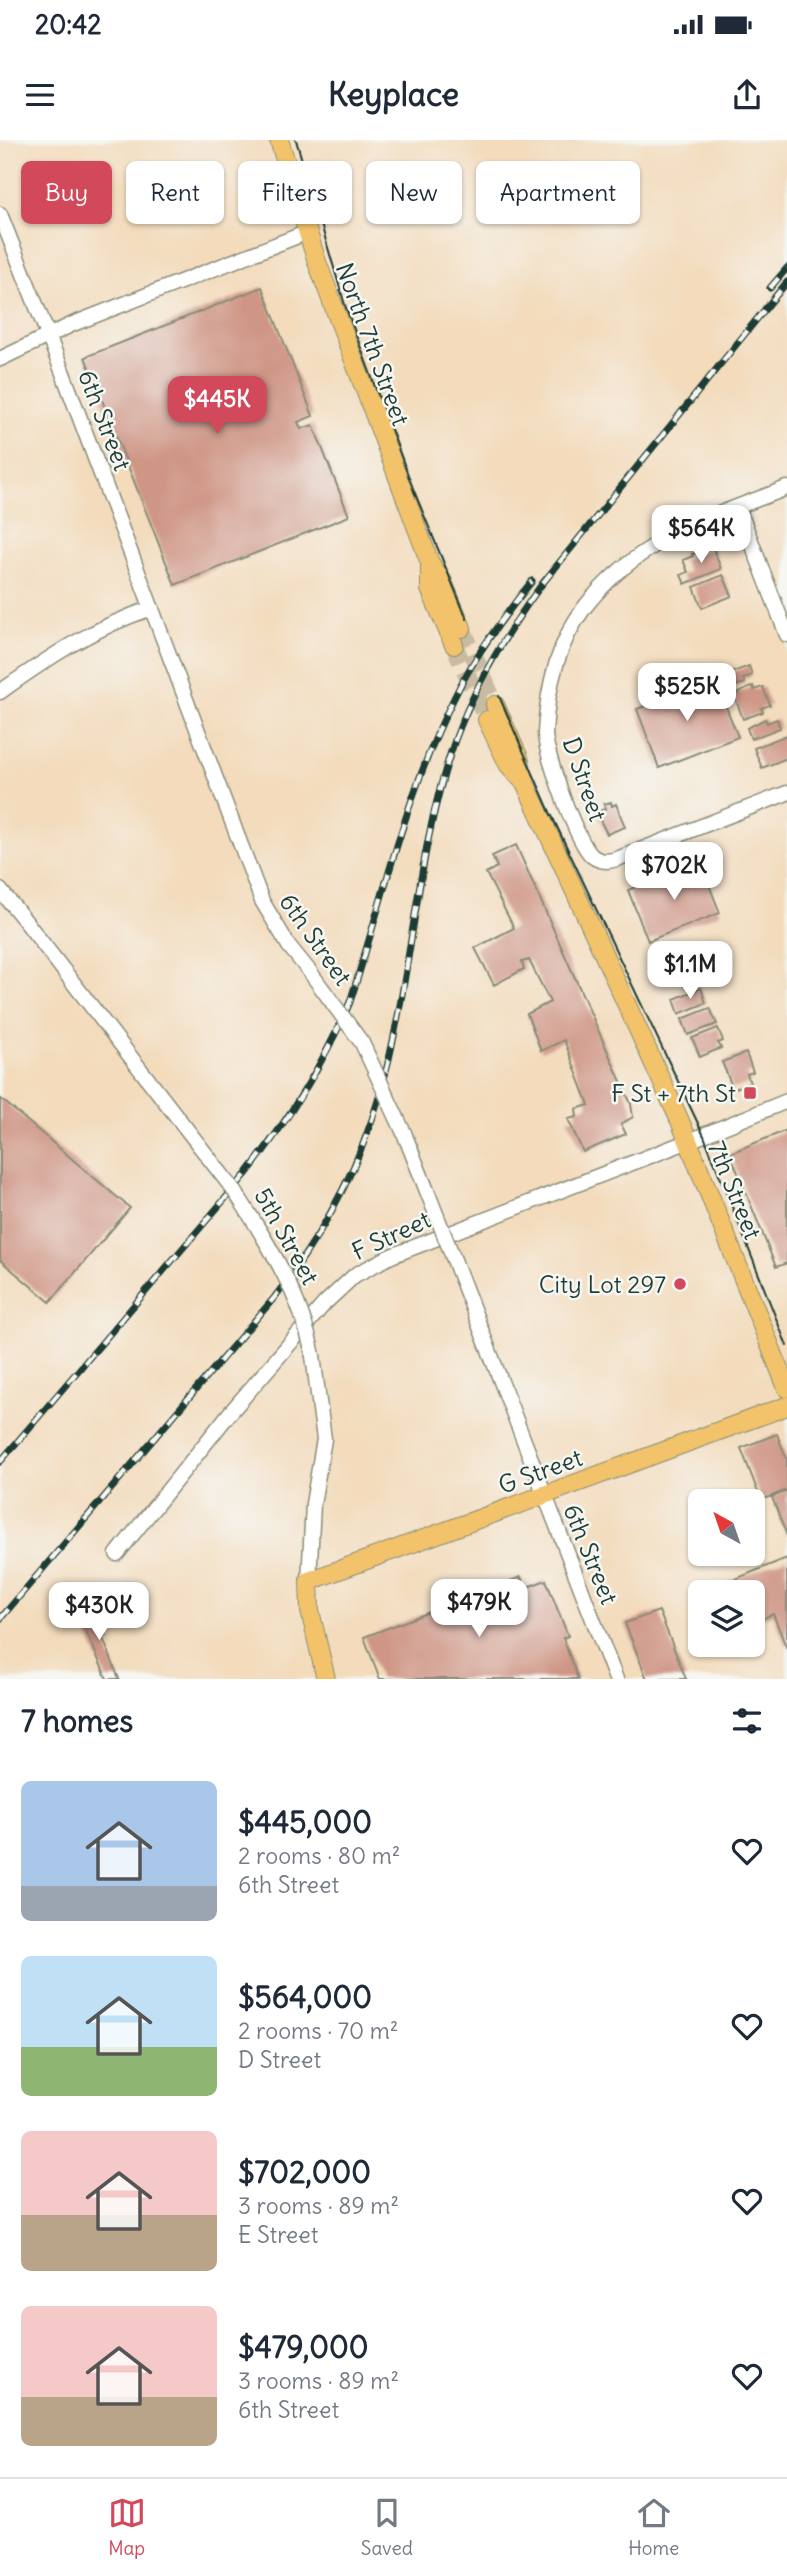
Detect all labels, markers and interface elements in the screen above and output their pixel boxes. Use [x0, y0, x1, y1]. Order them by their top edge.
text: 20:42 [35, 8, 102, 41]
text: Keyplace [328, 74, 459, 115]
icon: menu [21, 76, 59, 114]
icon: share [728, 76, 766, 114]
chip: Buy [21, 161, 112, 224]
chip: Rent [126, 161, 224, 224]
chip: Filters [238, 161, 352, 224]
chip: New [366, 161, 462, 224]
chip: Apartment [476, 161, 640, 224]
street label: North 7th Street [330, 259, 416, 429]
street label: 6th Street [72, 365, 138, 475]
pin: $445K [168, 376, 266, 436]
text: $445K [184, 384, 250, 413]
pin: $564K [652, 506, 750, 565]
text: $564K [668, 513, 734, 542]
pin: $525K [638, 664, 736, 723]
text: $525K [654, 671, 720, 700]
street label: D Street [557, 733, 613, 825]
pin: $702K [625, 842, 723, 902]
text: $702K [641, 850, 707, 879]
street label: 6th Street [273, 887, 359, 991]
pin: $1.1M [641, 942, 739, 1001]
text: $1.1M [663, 949, 717, 978]
place label: F St + 7th St [611, 1078, 736, 1108]
marker: F St + 7th St [742, 1085, 758, 1101]
street label: 7th Street [702, 1136, 768, 1244]
street label: 5th Street [248, 1183, 326, 1289]
street label: F Street [347, 1204, 435, 1266]
place label: City Lot 297 [539, 1269, 666, 1299]
marker: City Lot 297 [672, 1276, 688, 1292]
street label: G Street [494, 1442, 586, 1500]
north arrow [688, 1489, 765, 1566]
map controls [688, 1489, 765, 1657]
street label: 6th Street [557, 1499, 625, 1609]
pin: $479K [430, 1580, 528, 1639]
button: layers [688, 1580, 765, 1657]
pin: $430K [50, 1582, 148, 1642]
text: $479K [447, 1587, 511, 1616]
text: $430K [65, 1590, 133, 1619]
text: 7 homes [21, 1702, 133, 1740]
icon: filters [728, 1702, 766, 1740]
text: $445,000 [238, 1803, 372, 1841]
icon: home [77, 1809, 161, 1893]
icon: heart [728, 1832, 766, 1870]
text: 2 rooms · 80 m² [238, 1841, 400, 1870]
text: 6th Street [238, 1870, 339, 1899]
text: $564,000 [238, 1978, 372, 2016]
icon: home [77, 1984, 161, 2068]
icon: heart [728, 2007, 766, 2045]
text: 2 rooms · 70 m² [238, 2016, 398, 2045]
text: D Street [238, 2045, 321, 2074]
text: $702,000 [238, 2153, 371, 2191]
icon: home [77, 2159, 161, 2243]
icon: heart [728, 2182, 766, 2220]
text: 3 rooms · 89 m² [238, 2191, 399, 2220]
text: E Street [238, 2220, 318, 2249]
text: $479,000 [238, 2328, 369, 2366]
icon: home [77, 2334, 161, 2418]
icon: heart [728, 2357, 766, 2395]
text: 3 rooms · 89 m² [238, 2366, 399, 2395]
text: 6th Street [238, 2395, 339, 2424]
tab: Map [108, 2494, 146, 2560]
tab: Saved [361, 2494, 413, 2560]
tab: Home [628, 2494, 679, 2560]

